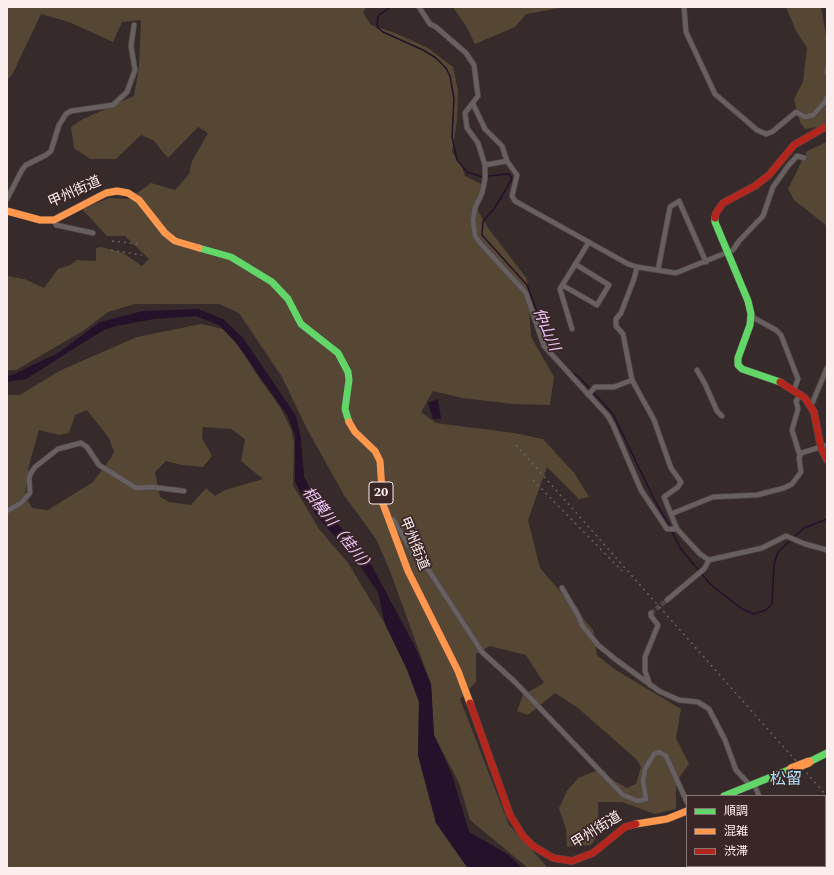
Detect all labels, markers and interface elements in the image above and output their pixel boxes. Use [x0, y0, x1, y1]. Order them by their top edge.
street label: 甲州街道 [46, 174, 104, 212]
water label: 仲山川 [528, 306, 562, 354]
road number: 20 [369, 482, 393, 504]
water label: 相模川（桂川） [298, 484, 376, 578]
street label: 甲州街道 [395, 515, 431, 573]
district label: 松留 [770, 771, 802, 791]
legend [686, 795, 826, 867]
text: 順調 [724, 802, 748, 821]
street label: 甲州街道 [569, 809, 625, 853]
text: 混雑 [724, 822, 748, 841]
text: 渋滞 [724, 842, 748, 861]

